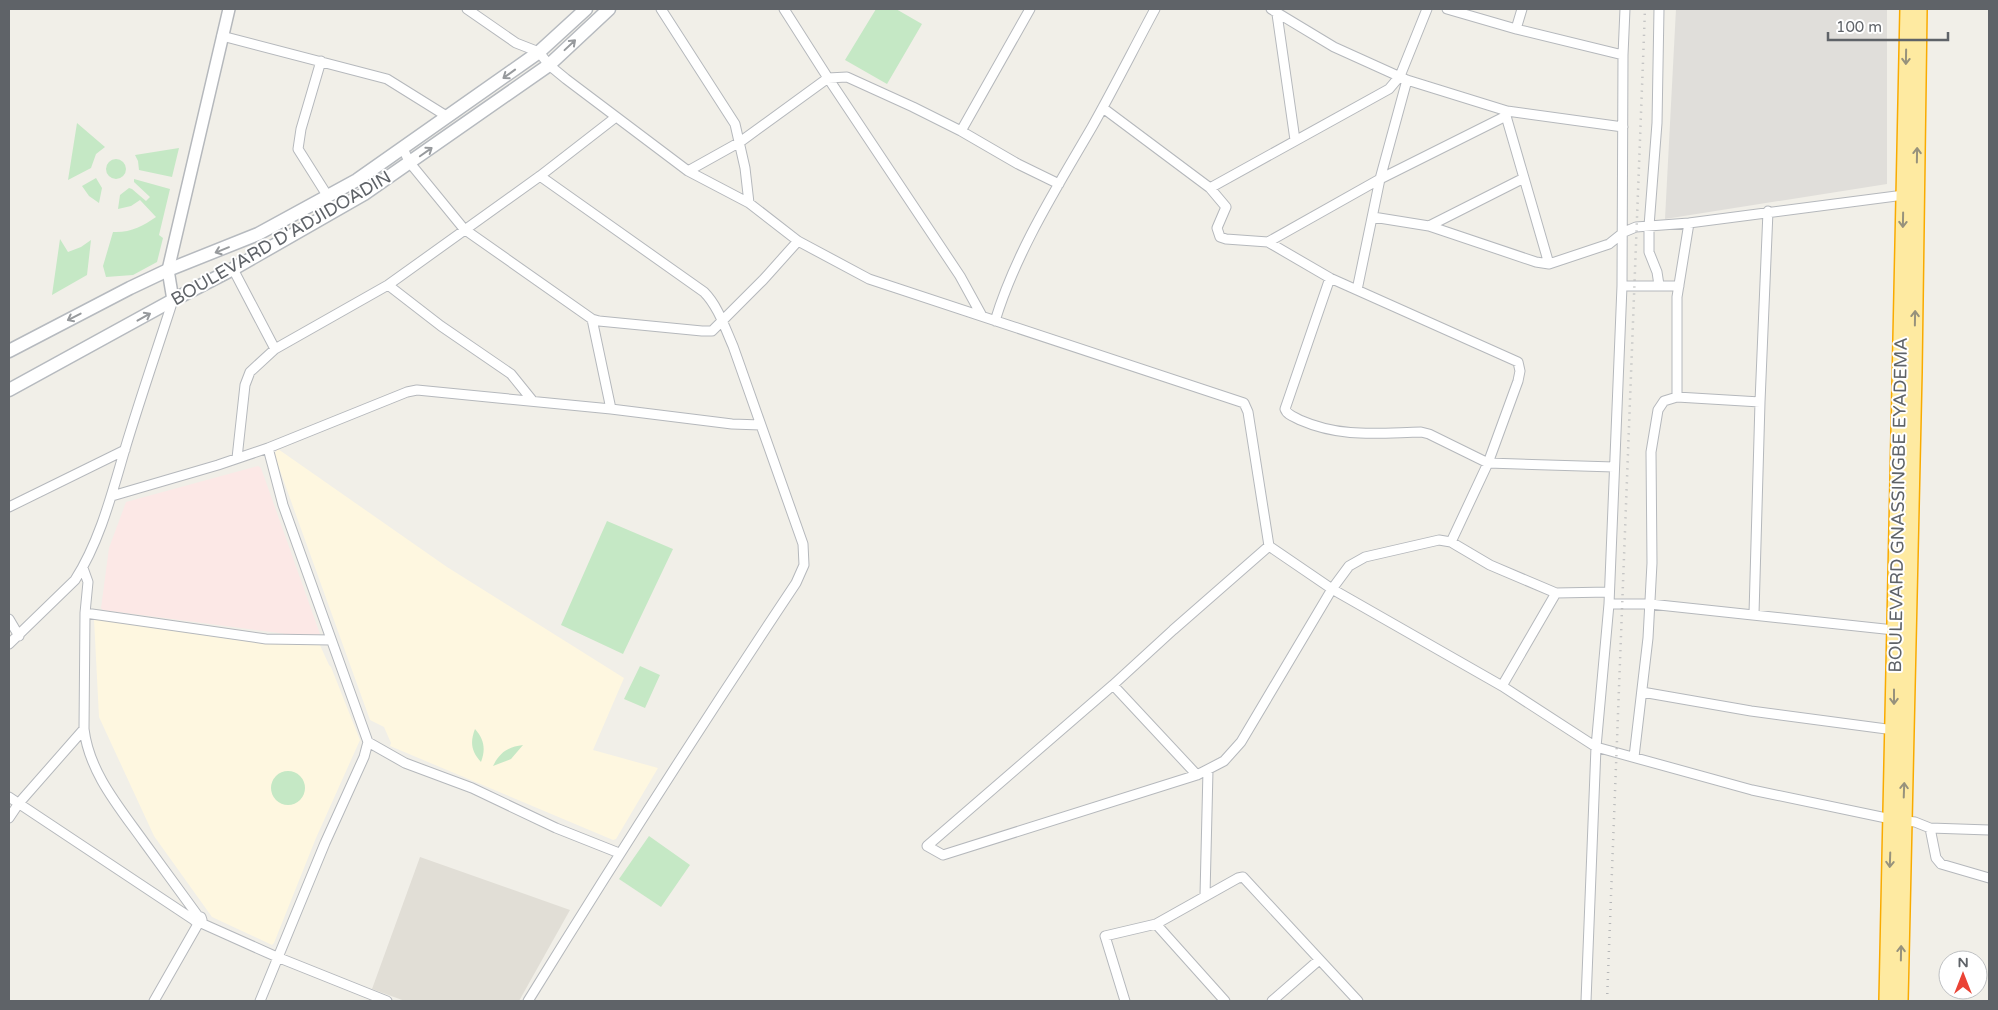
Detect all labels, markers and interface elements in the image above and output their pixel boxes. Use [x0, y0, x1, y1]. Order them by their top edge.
scale bar [1828, 10, 1948, 42]
text: 100 m [1836, 18, 1882, 36]
one-way arrow [564, 39, 577, 51]
one-way arrow [1902, 49, 1911, 65]
one-way arrow [502, 69, 516, 79]
one-way arrow [419, 147, 433, 157]
one-way arrow [1912, 148, 1922, 164]
street label: BOULEVARD D'ADJIDOADIN [167, 166, 395, 310]
one-way arrow [1898, 212, 1908, 228]
one-way arrow [215, 245, 230, 255]
one-way arrow [1910, 310, 1920, 326]
one-way arrow [136, 311, 150, 321]
one-way arrow [67, 313, 82, 322]
street label: BOULEVARD GNASSINGBE EYADEMA [1884, 337, 1912, 673]
one-way arrow [1889, 689, 1899, 705]
one-way arrow [1900, 782, 1909, 798]
one-way arrow [1885, 852, 1894, 868]
one-way arrow [1896, 945, 1905, 961]
north arrow [1938, 950, 1988, 1000]
text: N [1957, 954, 1969, 971]

